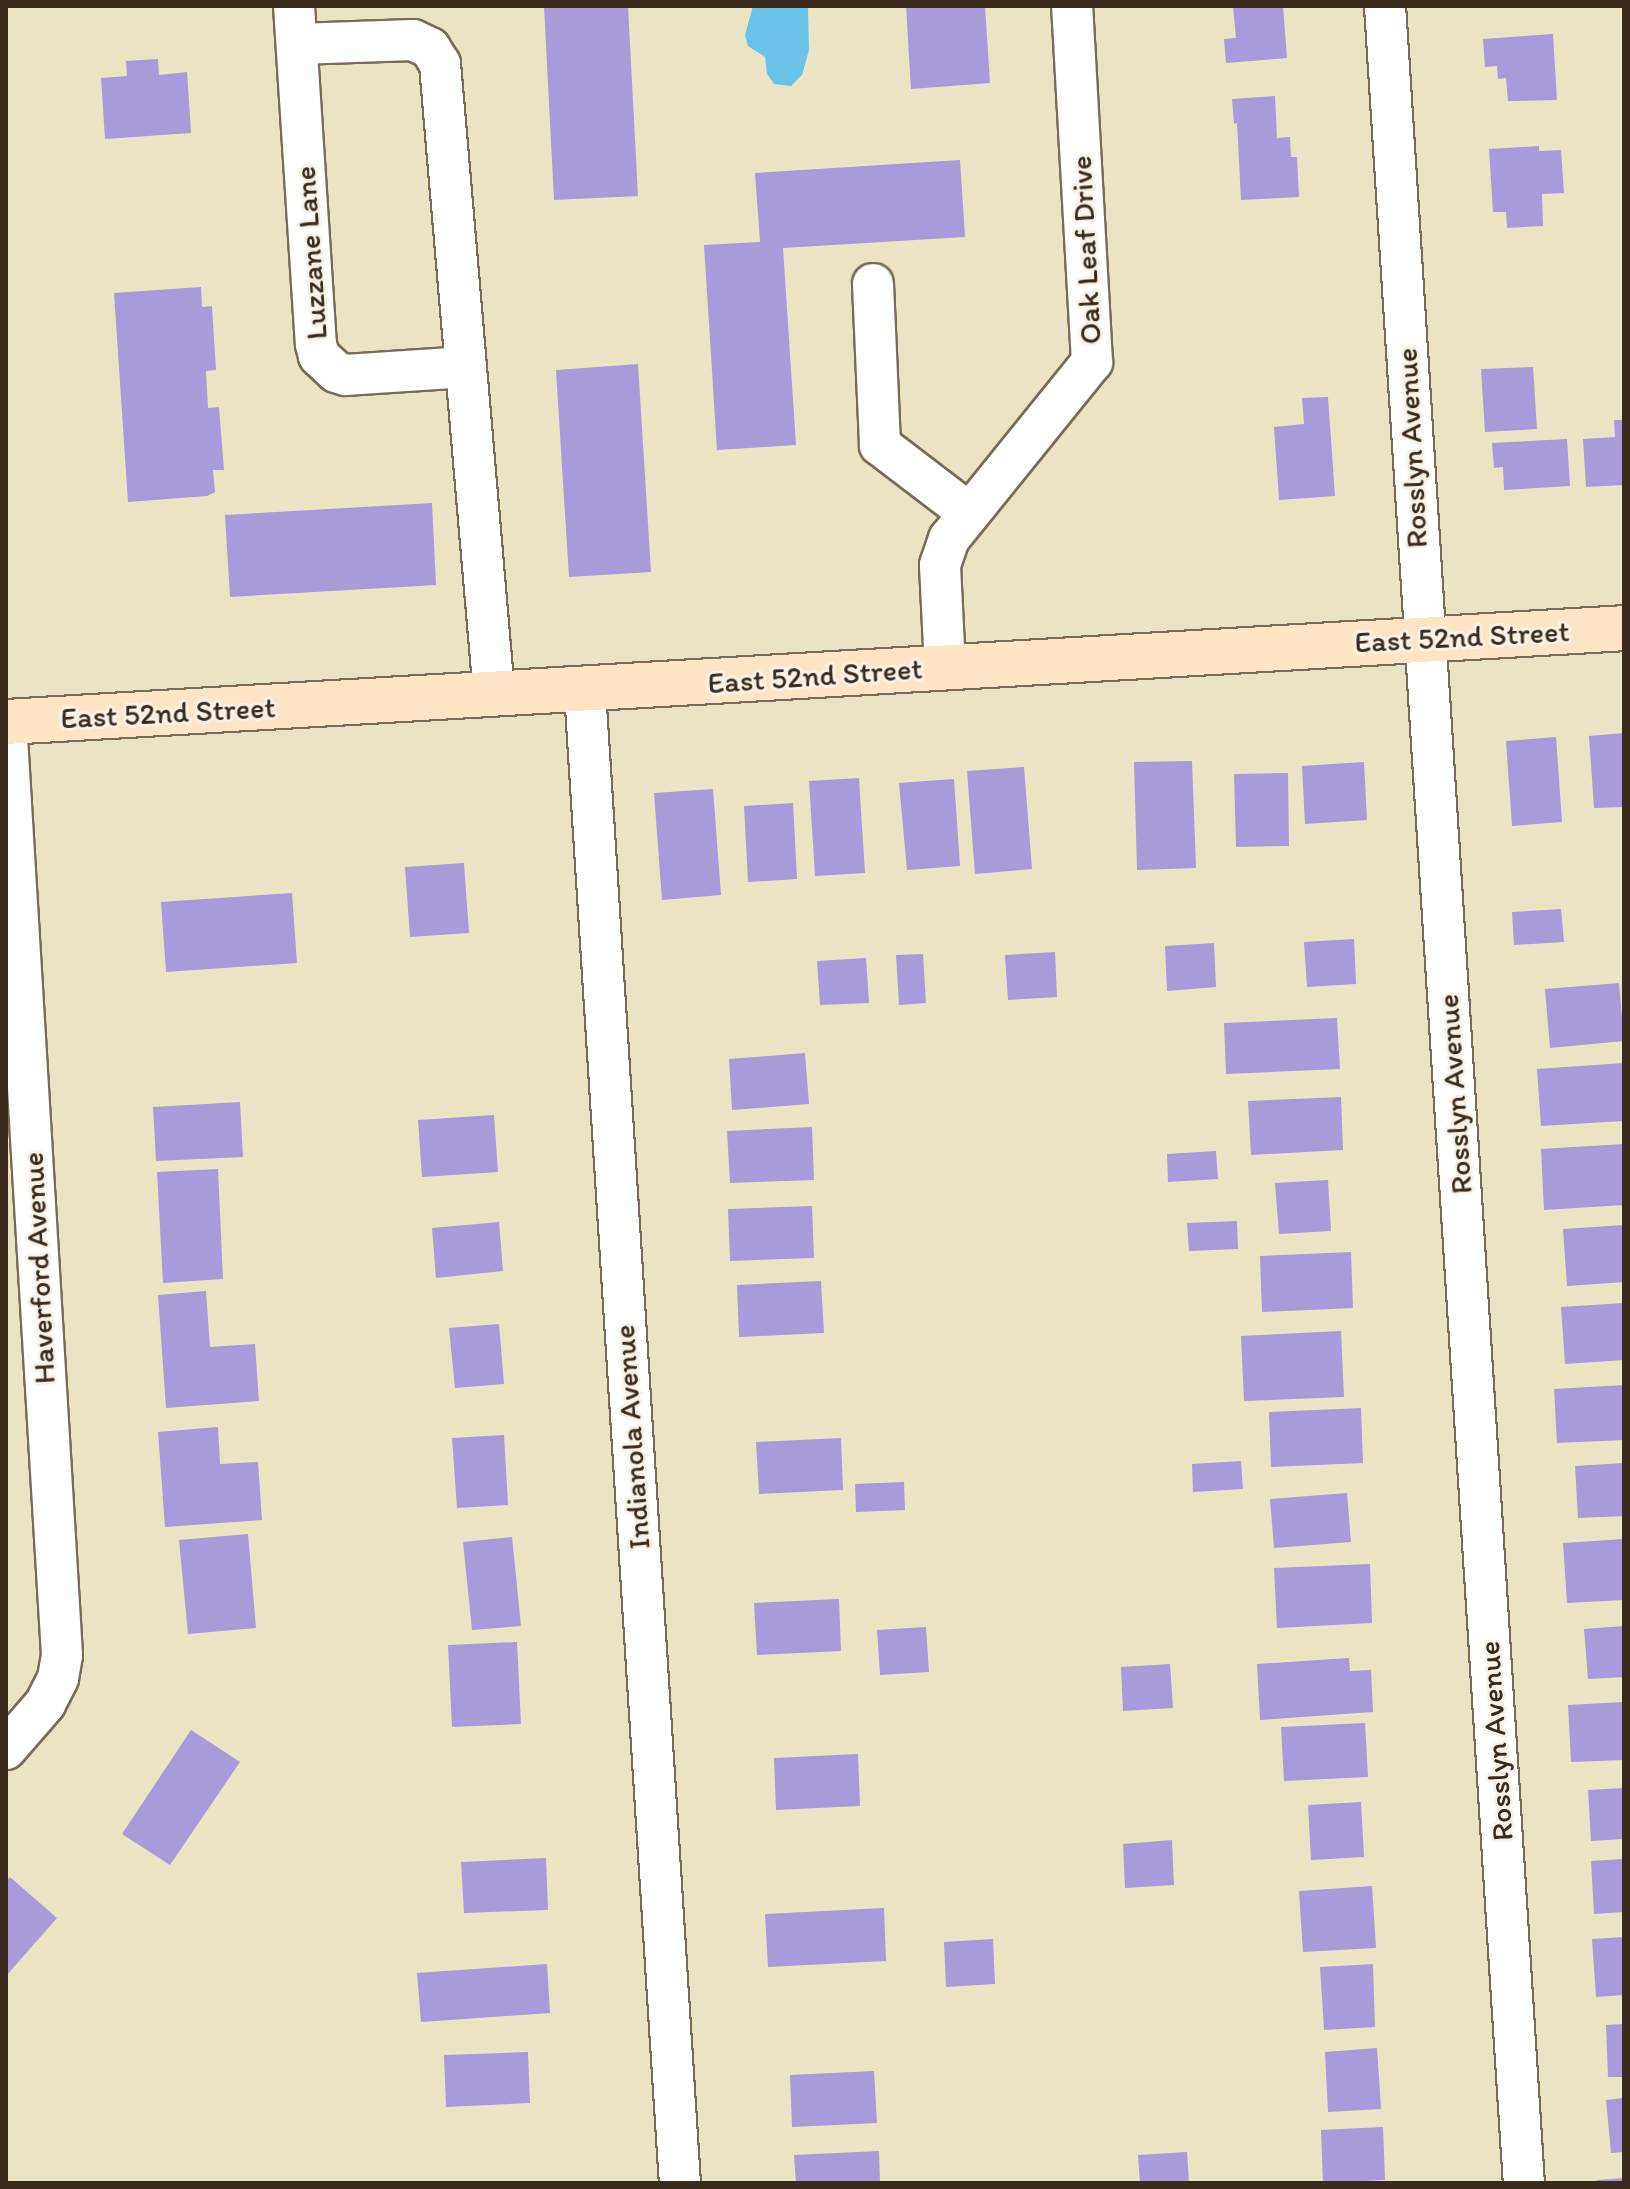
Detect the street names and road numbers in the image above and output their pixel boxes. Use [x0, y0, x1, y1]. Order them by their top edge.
street label: Oak Leaf Drive [1063, 155, 1109, 345]
street label: Luzzane Lane [287, 165, 335, 341]
street label: Rosslyn Avenue [1389, 348, 1435, 548]
street label: East 52nd Street [1354, 613, 1570, 661]
street label: East 52nd Street [707, 651, 923, 701]
street label: East 52nd Street [60, 689, 276, 737]
street label: Rosslyn Avenue [1430, 993, 1480, 1195]
street label: Haverford Avenue [15, 1152, 63, 1384]
street label: Indianola Avenue [606, 1324, 658, 1550]
street label: Rosslyn Avenue [1471, 1640, 1521, 1842]

